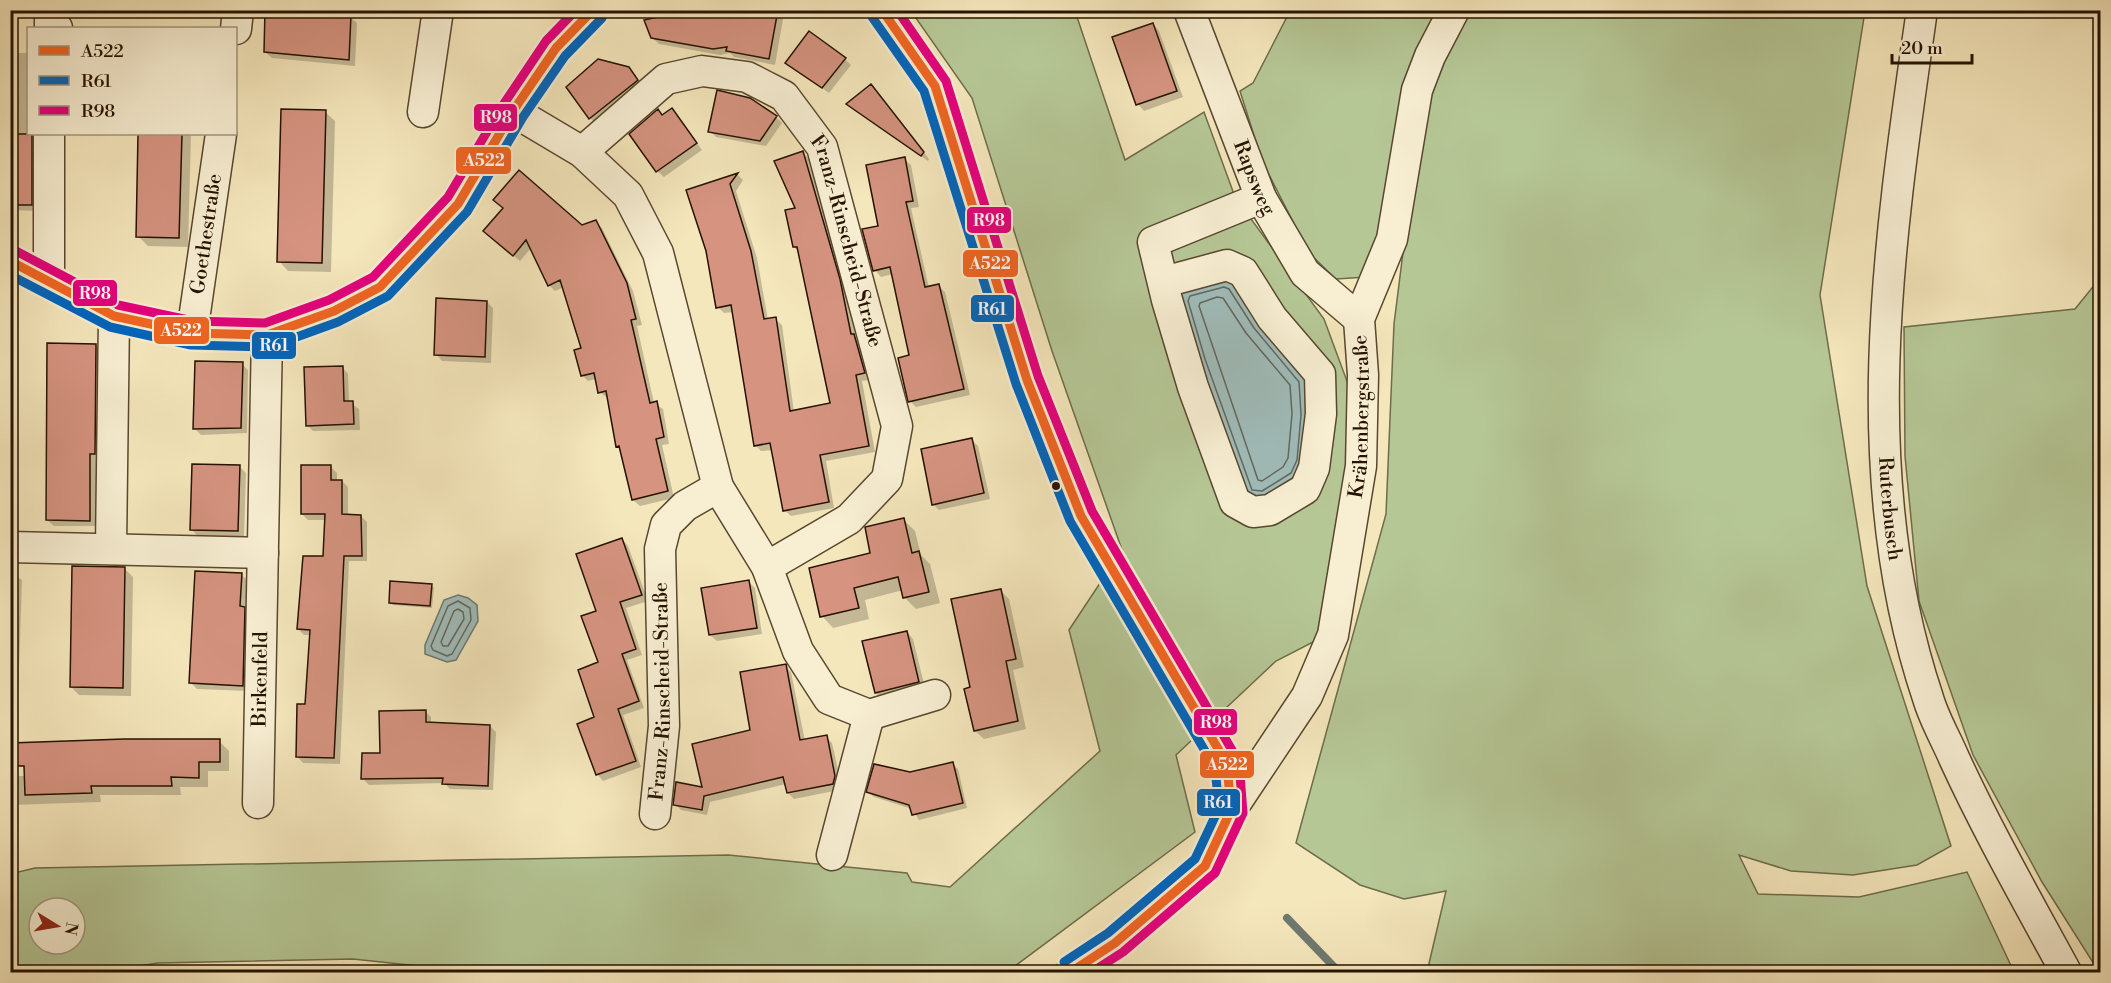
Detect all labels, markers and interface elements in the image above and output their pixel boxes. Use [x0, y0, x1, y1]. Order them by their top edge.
legend [27, 27, 237, 135]
scale bar [1892, 27, 1972, 65]
text: 20 m [1901, 37, 1943, 60]
text: A522 [80, 40, 124, 63]
text: R61 [81, 70, 112, 93]
text: R98 [81, 100, 115, 123]
line badge: R98 [473, 103, 518, 132]
text: R98 [480, 108, 512, 128]
street label: Franz-Rinscheid-Straße [805, 130, 888, 350]
street label: Rapsweg [1228, 137, 1281, 221]
line badge: A522 [455, 146, 512, 175]
text: A522 [462, 151, 505, 171]
street label: Goethestraße [185, 172, 228, 296]
line badge: R98 [966, 206, 1012, 234]
text: R98 [973, 211, 1005, 231]
line badge: A522 [962, 249, 1019, 278]
text: A522 [968, 254, 1011, 274]
line badge: R98 [72, 279, 118, 307]
text: R98 [79, 284, 111, 304]
line badge: R61 [970, 294, 1015, 323]
text: R61 [977, 300, 1007, 320]
line badge: A522 [153, 316, 210, 345]
text: A522 [159, 321, 202, 341]
line badge: R61 [251, 331, 297, 360]
street label: Krähenbergstraße [1343, 334, 1376, 500]
text: R61 [259, 336, 289, 356]
street label: Ruterbusch [1873, 456, 1907, 562]
unlabelled marker [1050, 480, 1062, 492]
street label: Franz-Rinscheid-Straße [644, 582, 677, 802]
street label: Birkenfeld [247, 630, 274, 728]
line badge: R98 [1193, 708, 1238, 736]
text: R98 [1200, 713, 1232, 733]
line badge: A522 [1199, 750, 1255, 779]
text: A522 [1205, 755, 1248, 775]
line badge: R61 [1196, 788, 1241, 817]
text: R61 [1203, 793, 1233, 813]
north arrow [27, 896, 87, 956]
text: N [60, 921, 82, 937]

